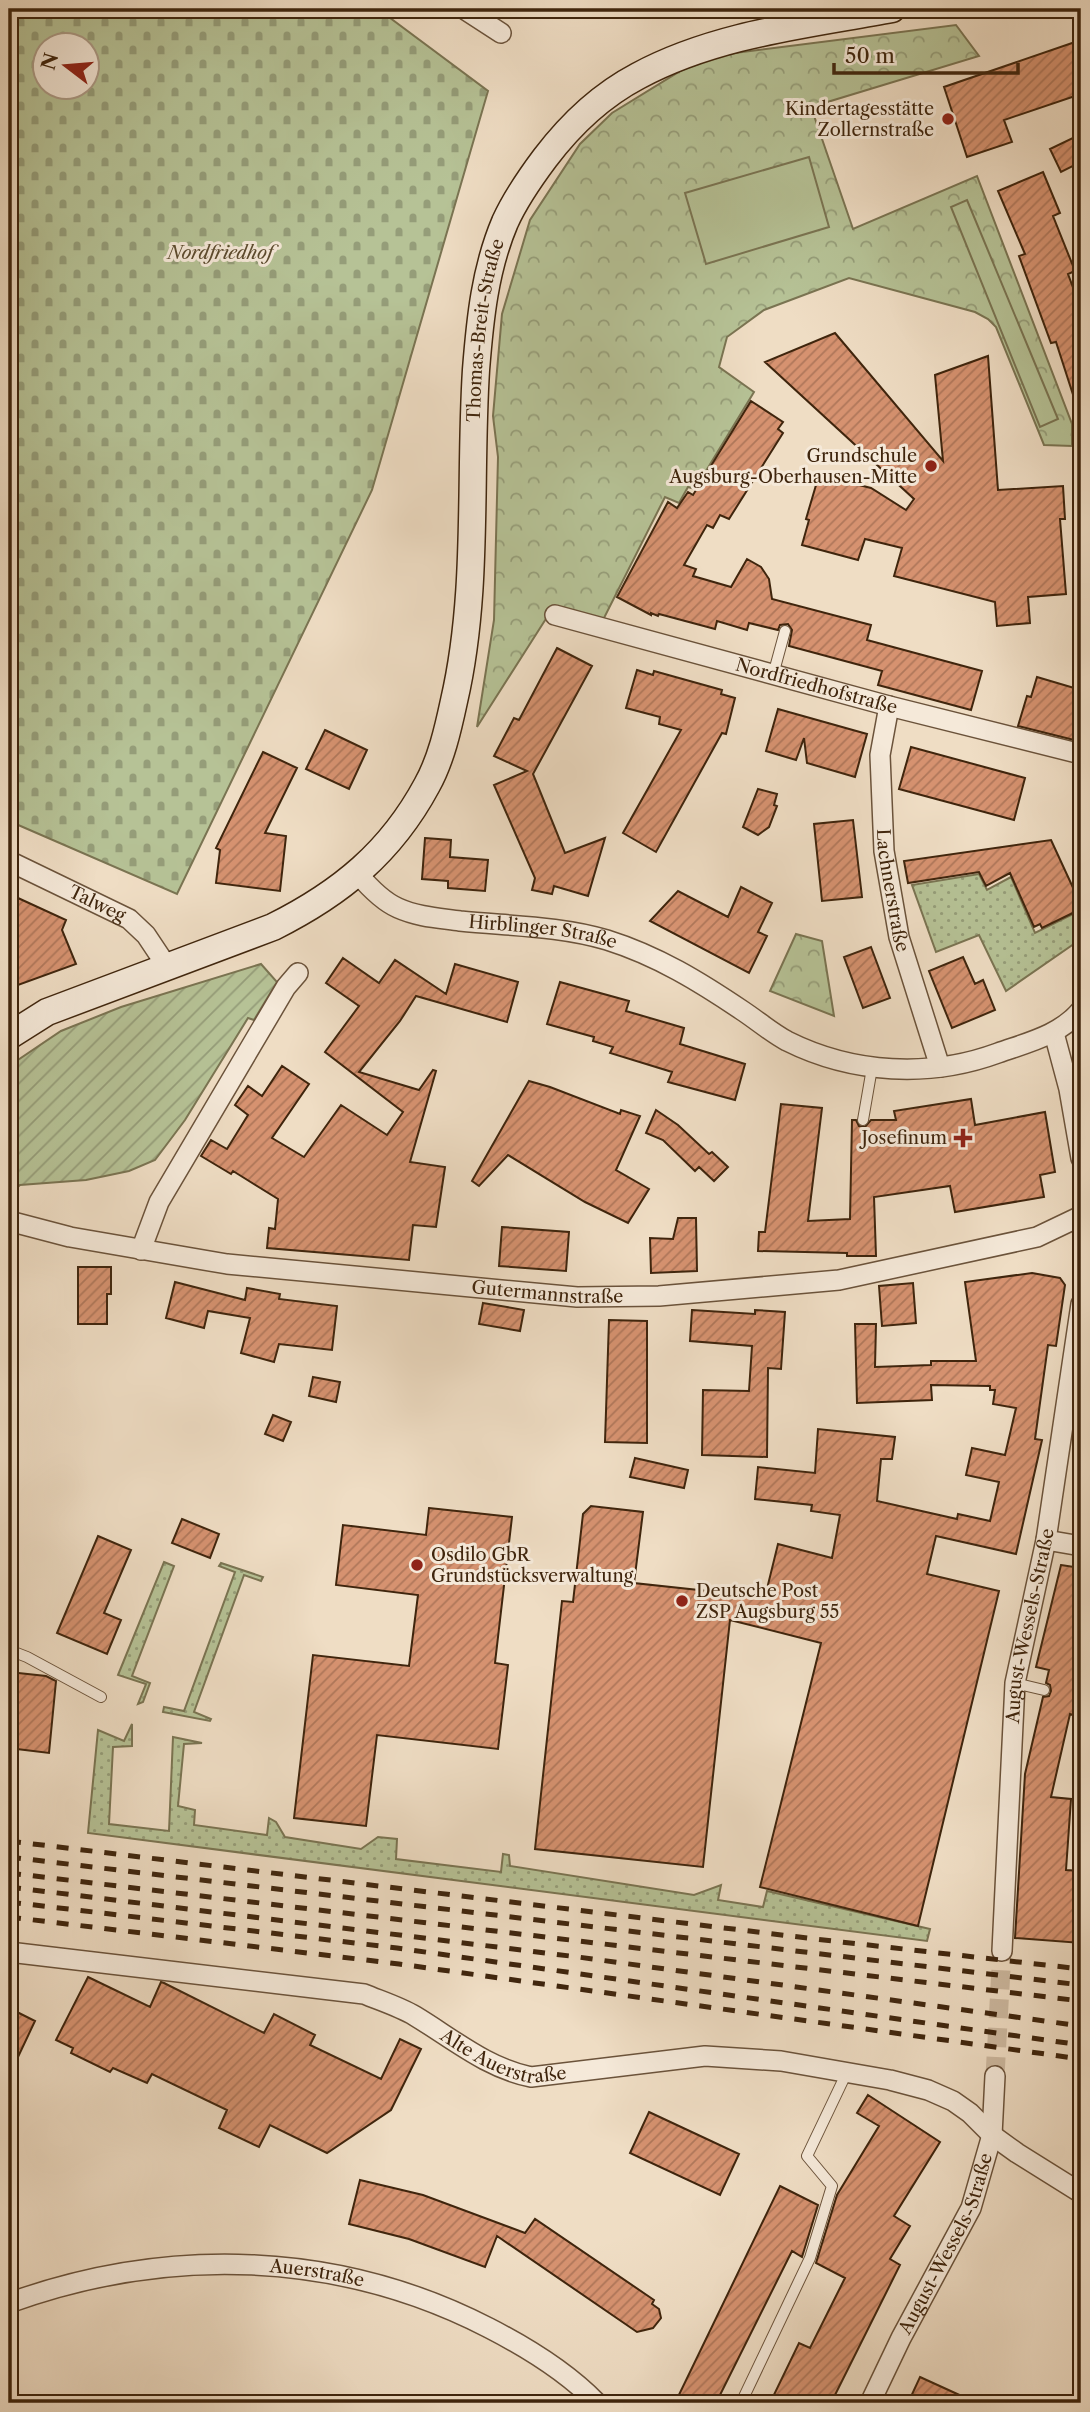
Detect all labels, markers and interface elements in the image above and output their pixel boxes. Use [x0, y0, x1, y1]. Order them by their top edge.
north arrow [32, 32, 102, 102]
scale bar [834, 32, 1018, 76]
text: 50 m [845, 43, 895, 68]
text: N [37, 50, 63, 73]
place label: Kindertagesstätte Zollernstraße [785, 98, 934, 141]
marker: Kindertagesstätte Zollernstraße [940, 111, 956, 127]
street label: Thomas-Breit-Straße [463, 236, 509, 422]
park label: Nordfriedhof [165, 242, 279, 264]
place label: Grundschule Augsburg-Oberhausen-Mitte [668, 445, 917, 488]
marker: Grundschule Augsburg-Oberhausen-Mitte [923, 458, 939, 474]
street label: Nordfriedhofstraße [733, 654, 900, 719]
street label: Lachnerstraße [872, 828, 914, 955]
street label: Talweg [65, 881, 130, 927]
street label: Hirblinger Straße [467, 911, 620, 954]
place label: Josefinum [858, 1127, 947, 1149]
marker: Josefinum [953, 1128, 973, 1148]
street label: Gutermannstraße [470, 1276, 623, 1308]
street label: August-Wessels-Straße [1002, 1527, 1059, 1725]
place label: Osdilo GbR Grundstücksverwaltung [431, 1544, 634, 1587]
marker: Osdilo GbR Grundstücksverwaltung [409, 1557, 425, 1573]
place label: Deutsche Post ZSP Augsburg 55 [696, 1580, 839, 1623]
marker: Deutsche Post ZSP Augsburg 55 [674, 1593, 690, 1609]
street label: Alte Auerstraße [435, 2024, 568, 2089]
street label: August-Wessels-Straße [894, 2151, 997, 2339]
street label: Auerstraße [268, 2255, 366, 2292]

